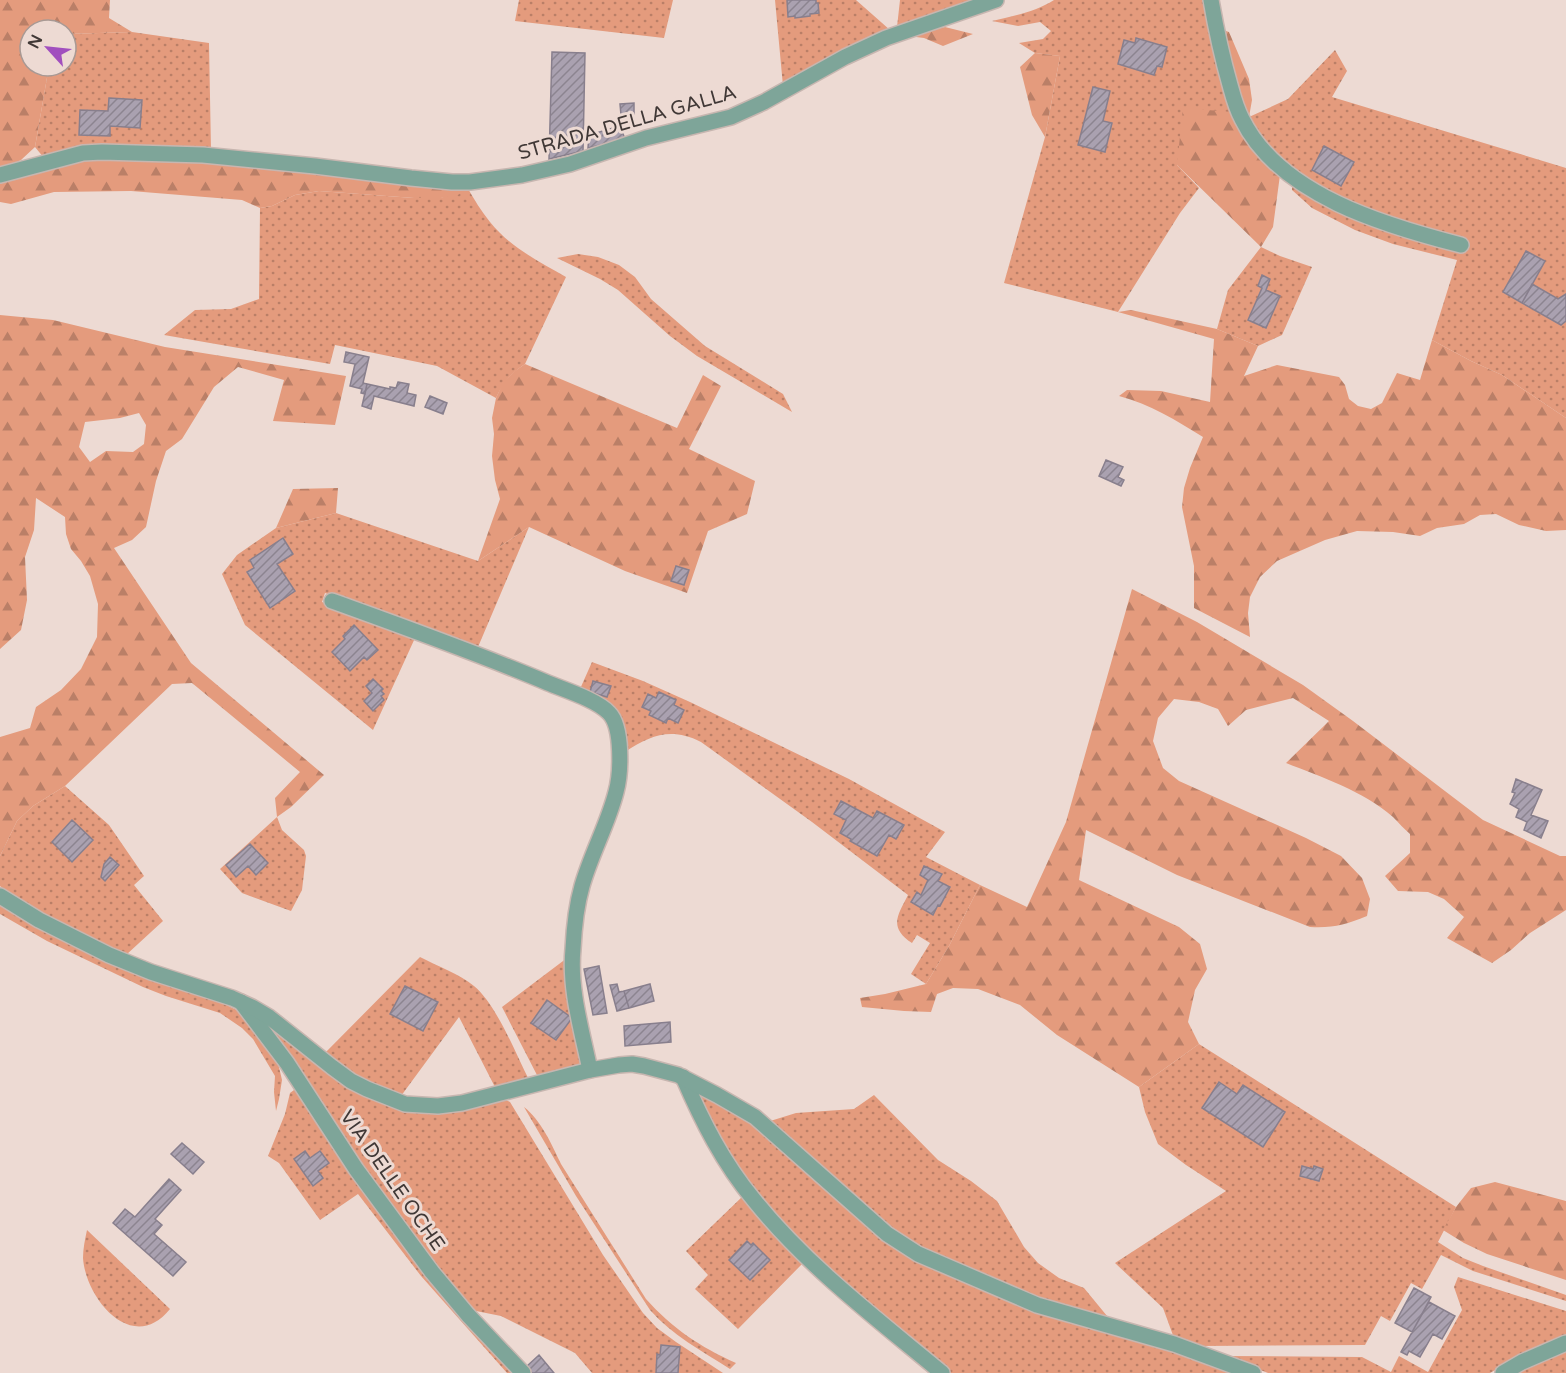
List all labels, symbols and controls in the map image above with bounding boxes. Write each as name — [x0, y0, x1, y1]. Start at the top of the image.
north arrow — [18, 18, 78, 78]
text: N — [24, 31, 47, 52]
street label: STRADA DELLA GALLA — [515, 80, 739, 166]
street label: VIA DELLE OCHE — [335, 1106, 450, 1256]

